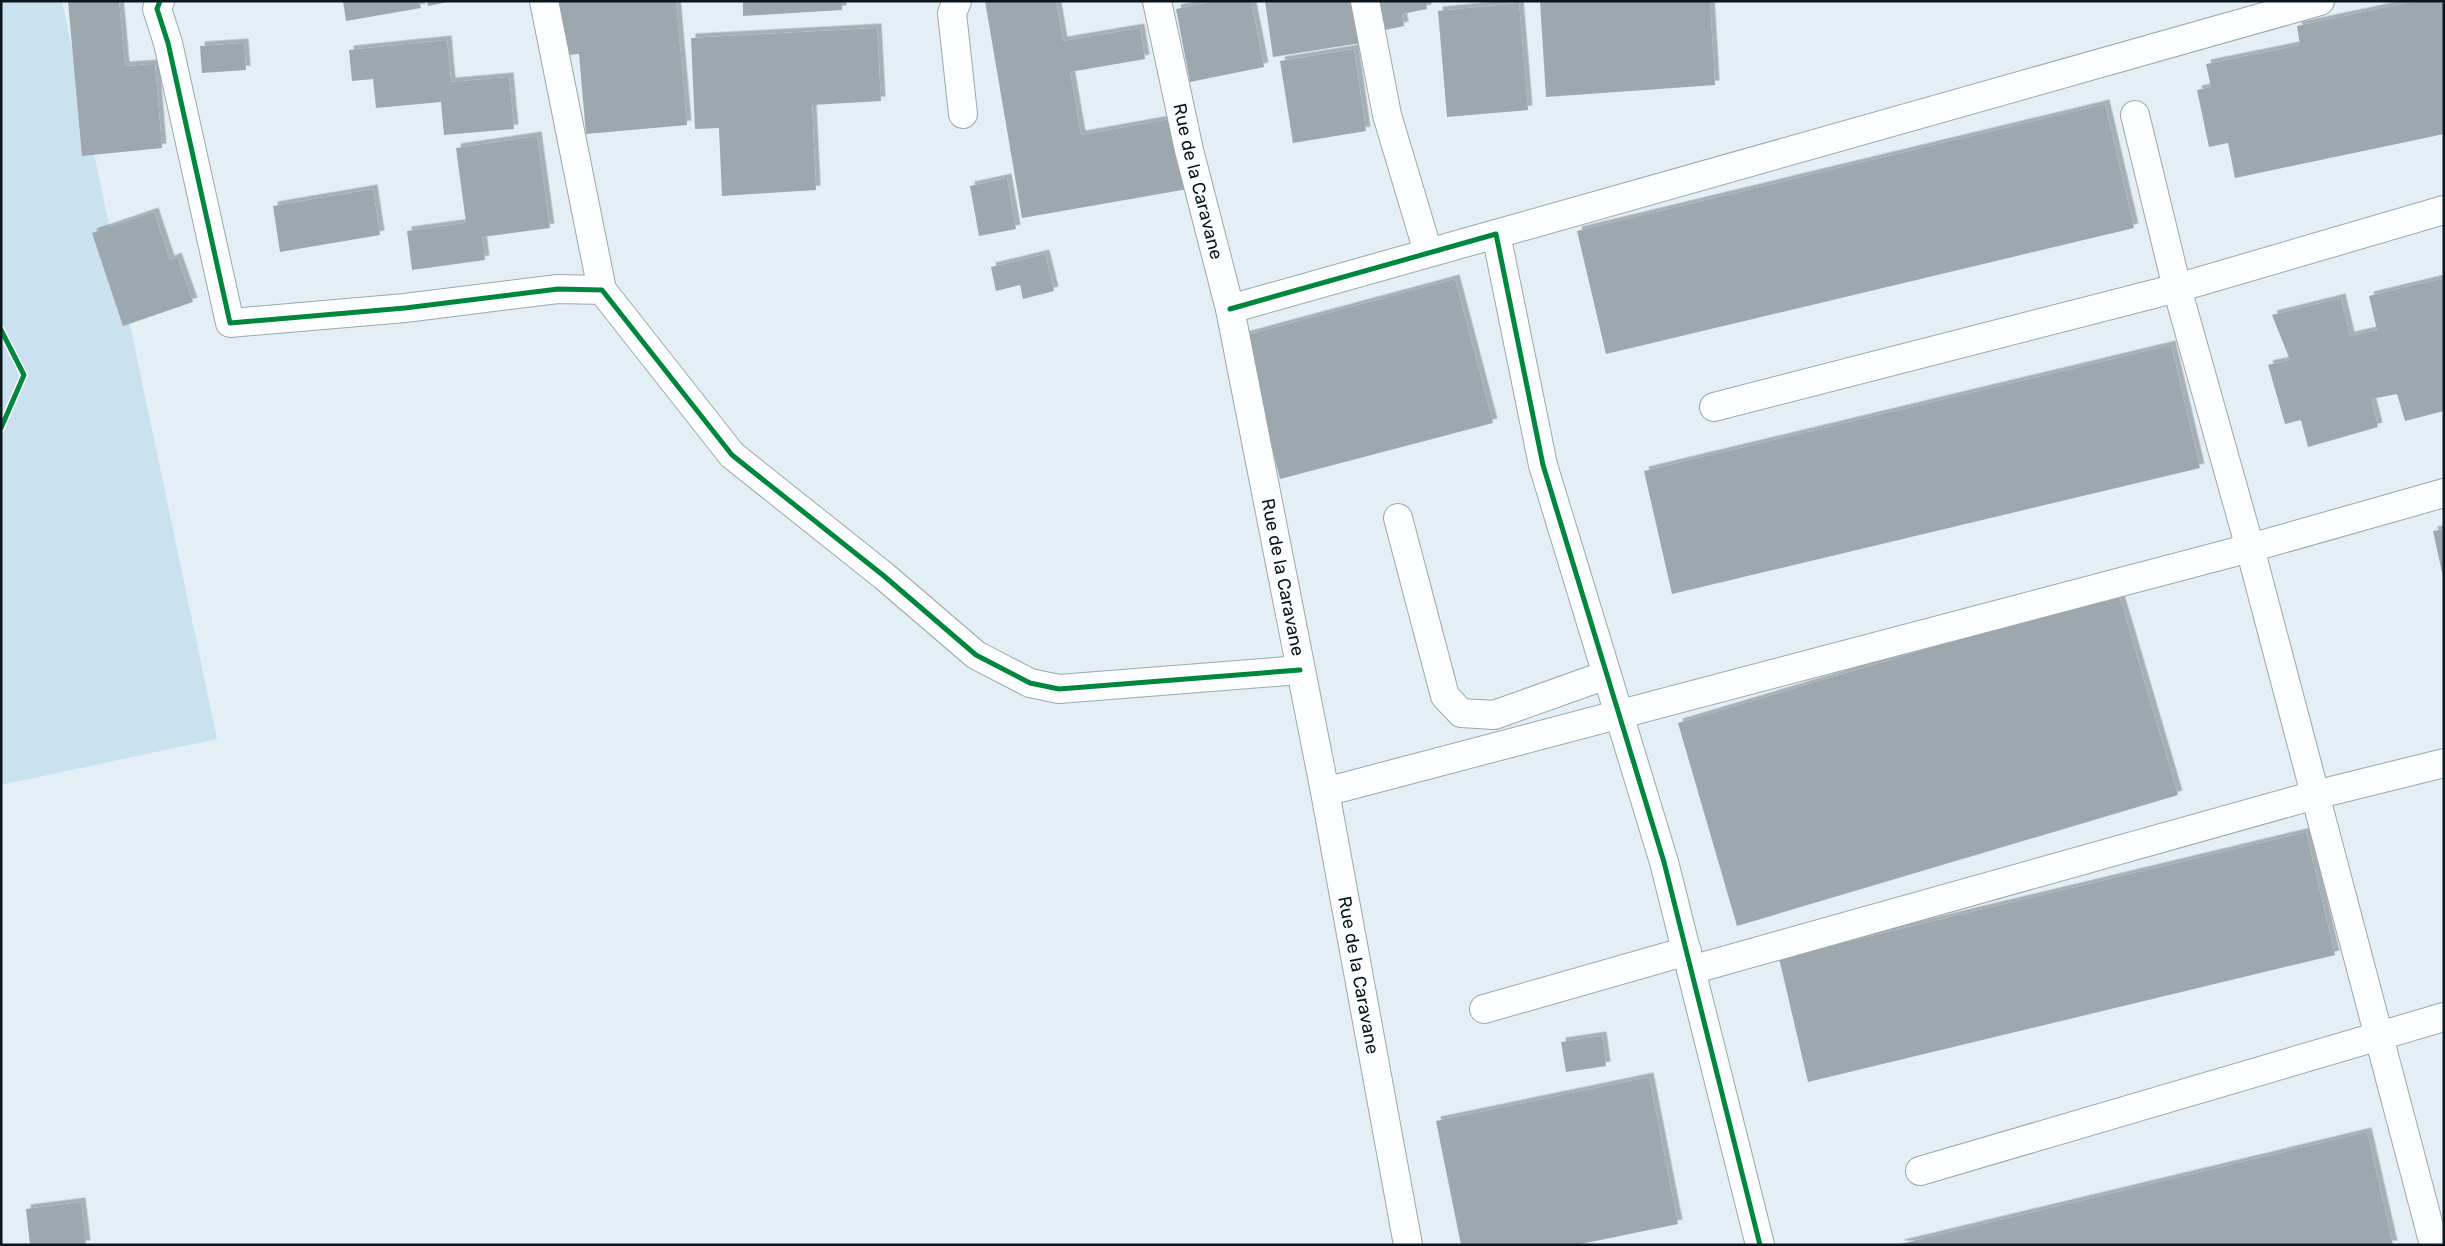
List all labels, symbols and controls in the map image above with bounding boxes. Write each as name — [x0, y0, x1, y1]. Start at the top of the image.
street label: Rue de la Caravane — [1168, 101, 1228, 262]
street label: Rue de la Caravane — [1257, 497, 1309, 658]
street label: Rue de la Caravane — [1333, 894, 1384, 1056]

